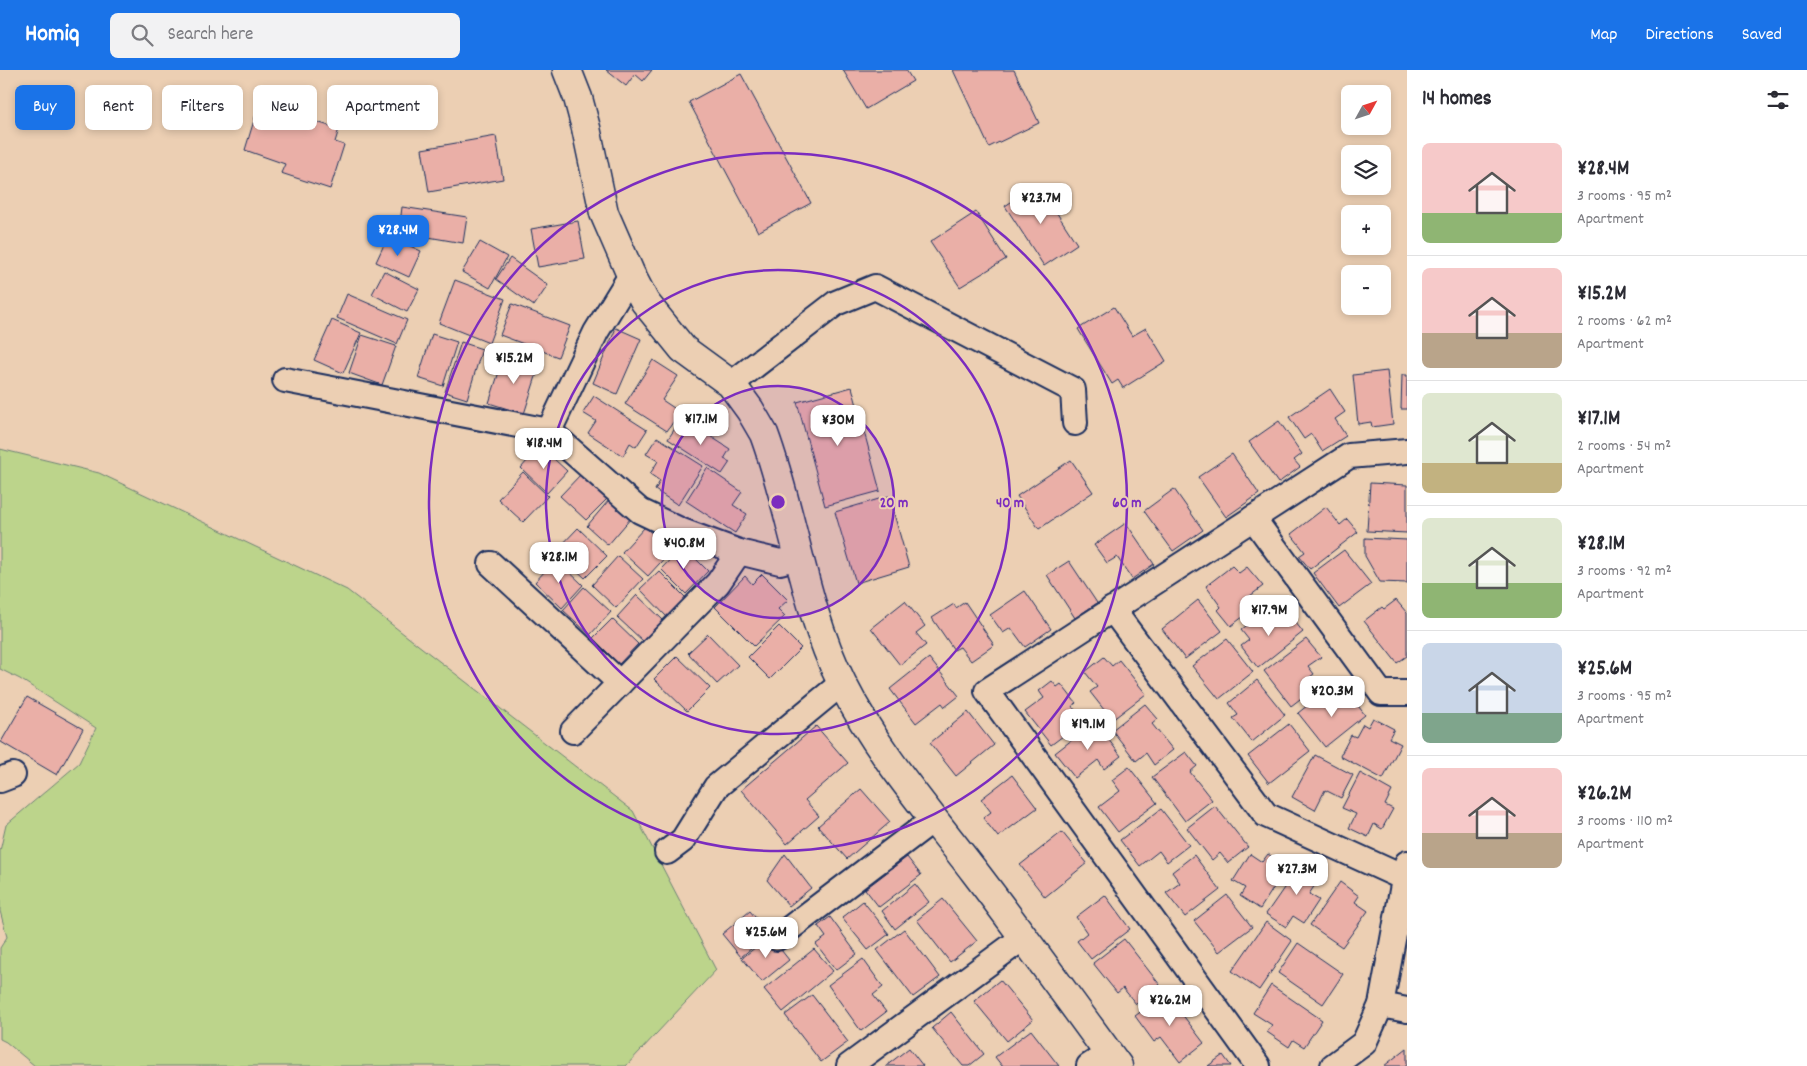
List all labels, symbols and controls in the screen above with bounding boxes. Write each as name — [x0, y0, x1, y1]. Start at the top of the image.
search box — [110, 13, 460, 58]
text: Homiq — [25, 18, 80, 52]
icon: search — [128, 21, 156, 49]
text: Search here — [168, 22, 253, 49]
text: Map — [1590, 23, 1617, 48]
text: Directions — [1645, 23, 1714, 48]
text: Saved — [1742, 23, 1782, 48]
chip: Buy — [15, 85, 75, 130]
chip: Rent — [85, 85, 152, 130]
chip: Filters — [162, 85, 243, 130]
chip: New — [253, 85, 317, 130]
chip: Apartment — [327, 85, 438, 130]
north arrow — [1341, 85, 1391, 135]
map controls — [1341, 85, 1391, 315]
text: 14 homes — [1422, 85, 1492, 115]
icon: filters — [1764, 86, 1792, 114]
button: layers — [1341, 145, 1391, 195]
text: ¥28.4M — [1577, 155, 1629, 185]
icon: home — [1462, 163, 1522, 223]
pin: ¥23.7M — [1000, 182, 1082, 225]
text: 3 rooms · 95 m² — [1577, 185, 1672, 208]
text: ¥23.7M — [1021, 187, 1061, 210]
button: + — [1341, 205, 1391, 255]
text: Apartment — [1577, 208, 1644, 231]
pin: ¥28.4M — [357, 214, 439, 257]
text: ¥28.4M — [378, 219, 418, 242]
button: − — [1341, 265, 1391, 315]
text: ¥15.2M — [1577, 280, 1626, 310]
icon: home — [1462, 288, 1522, 348]
text: 2 rooms · 62 m² — [1577, 310, 1672, 333]
text: Apartment — [1577, 333, 1644, 356]
pin: ¥15.2M — [473, 342, 555, 385]
text: ¥15.2M — [495, 347, 533, 370]
pin: ¥17.1M — [660, 404, 742, 446]
pin: ¥30M — [808, 404, 868, 447]
text: ¥17.1M — [1577, 405, 1620, 435]
text: ¥17.1M — [685, 408, 717, 431]
text: ¥30M — [822, 409, 854, 432]
icon: home — [1462, 413, 1522, 473]
pin: ¥18.4M — [503, 428, 585, 470]
text: ¥18.4M — [526, 432, 562, 455]
text: 2 rooms · 54 m² — [1577, 435, 1671, 458]
text: Apartment — [1577, 458, 1644, 481]
centre of rings — [769, 493, 787, 511]
text: 20 m — [880, 493, 908, 515]
text: 40 m — [996, 493, 1024, 515]
text: 60 m — [1112, 493, 1142, 515]
pin: ¥40.8M — [643, 528, 725, 570]
text: ¥28.1M — [1577, 530, 1625, 560]
text: ¥40.8M — [663, 532, 705, 555]
icon: home — [1462, 538, 1522, 598]
pin: ¥28.1M — [518, 542, 600, 584]
text: ¥28.1M — [541, 546, 577, 569]
text: 3 rooms · 92 m² — [1577, 560, 1671, 583]
text: Apartment — [1577, 583, 1644, 606]
pin: ¥17.9M — [1228, 594, 1310, 637]
text: ¥17.9M — [1251, 599, 1287, 622]
text: ¥25.6M — [1577, 655, 1632, 685]
icon: home — [1462, 663, 1522, 723]
pin: ¥20.3M — [1291, 676, 1373, 718]
text: ¥20.3M — [1311, 680, 1353, 703]
text: 3 rooms · 95 m² — [1577, 685, 1672, 708]
pin: ¥19.1M — [1047, 708, 1129, 751]
text: Apartment — [1577, 708, 1644, 731]
text: ¥19.1M — [1071, 713, 1105, 736]
text: ¥26.2M — [1577, 780, 1632, 810]
icon: home — [1462, 788, 1522, 848]
text: 3 rooms · 110 m² — [1577, 810, 1673, 833]
text: Apartment — [1577, 833, 1644, 856]
pin: ¥27.3M — [1256, 854, 1338, 896]
text: ¥27.3M — [1277, 858, 1317, 881]
pin: ¥25.6M — [725, 916, 807, 959]
text: ¥25.6M — [745, 921, 787, 944]
pin: ¥26.2M — [1129, 984, 1211, 1027]
text: ¥26.2M — [1149, 989, 1191, 1012]

